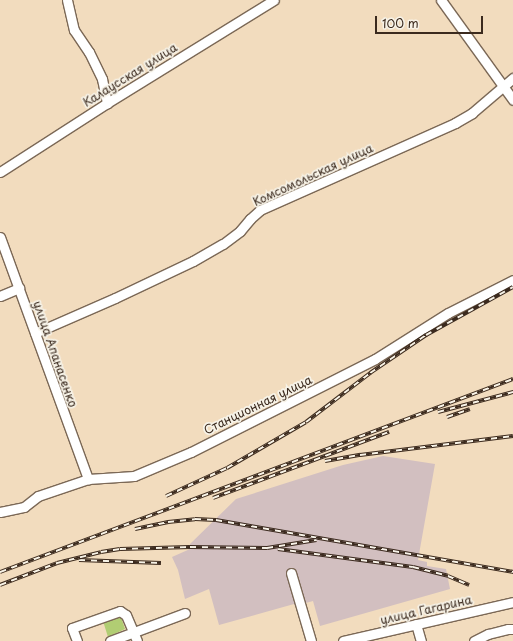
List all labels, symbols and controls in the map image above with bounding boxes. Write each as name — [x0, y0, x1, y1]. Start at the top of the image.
scale bar — [377, 8, 485, 34]
text: 100 m — [382, 14, 419, 32]
street label: Калаусская улица — [80, 40, 180, 110]
street label: Комсомольская улица — [250, 141, 376, 209]
street label: улица Апанасенко — [30, 299, 80, 409]
street label: Станционная улица — [201, 372, 315, 438]
street label: улица Гагарина — [379, 592, 473, 628]

